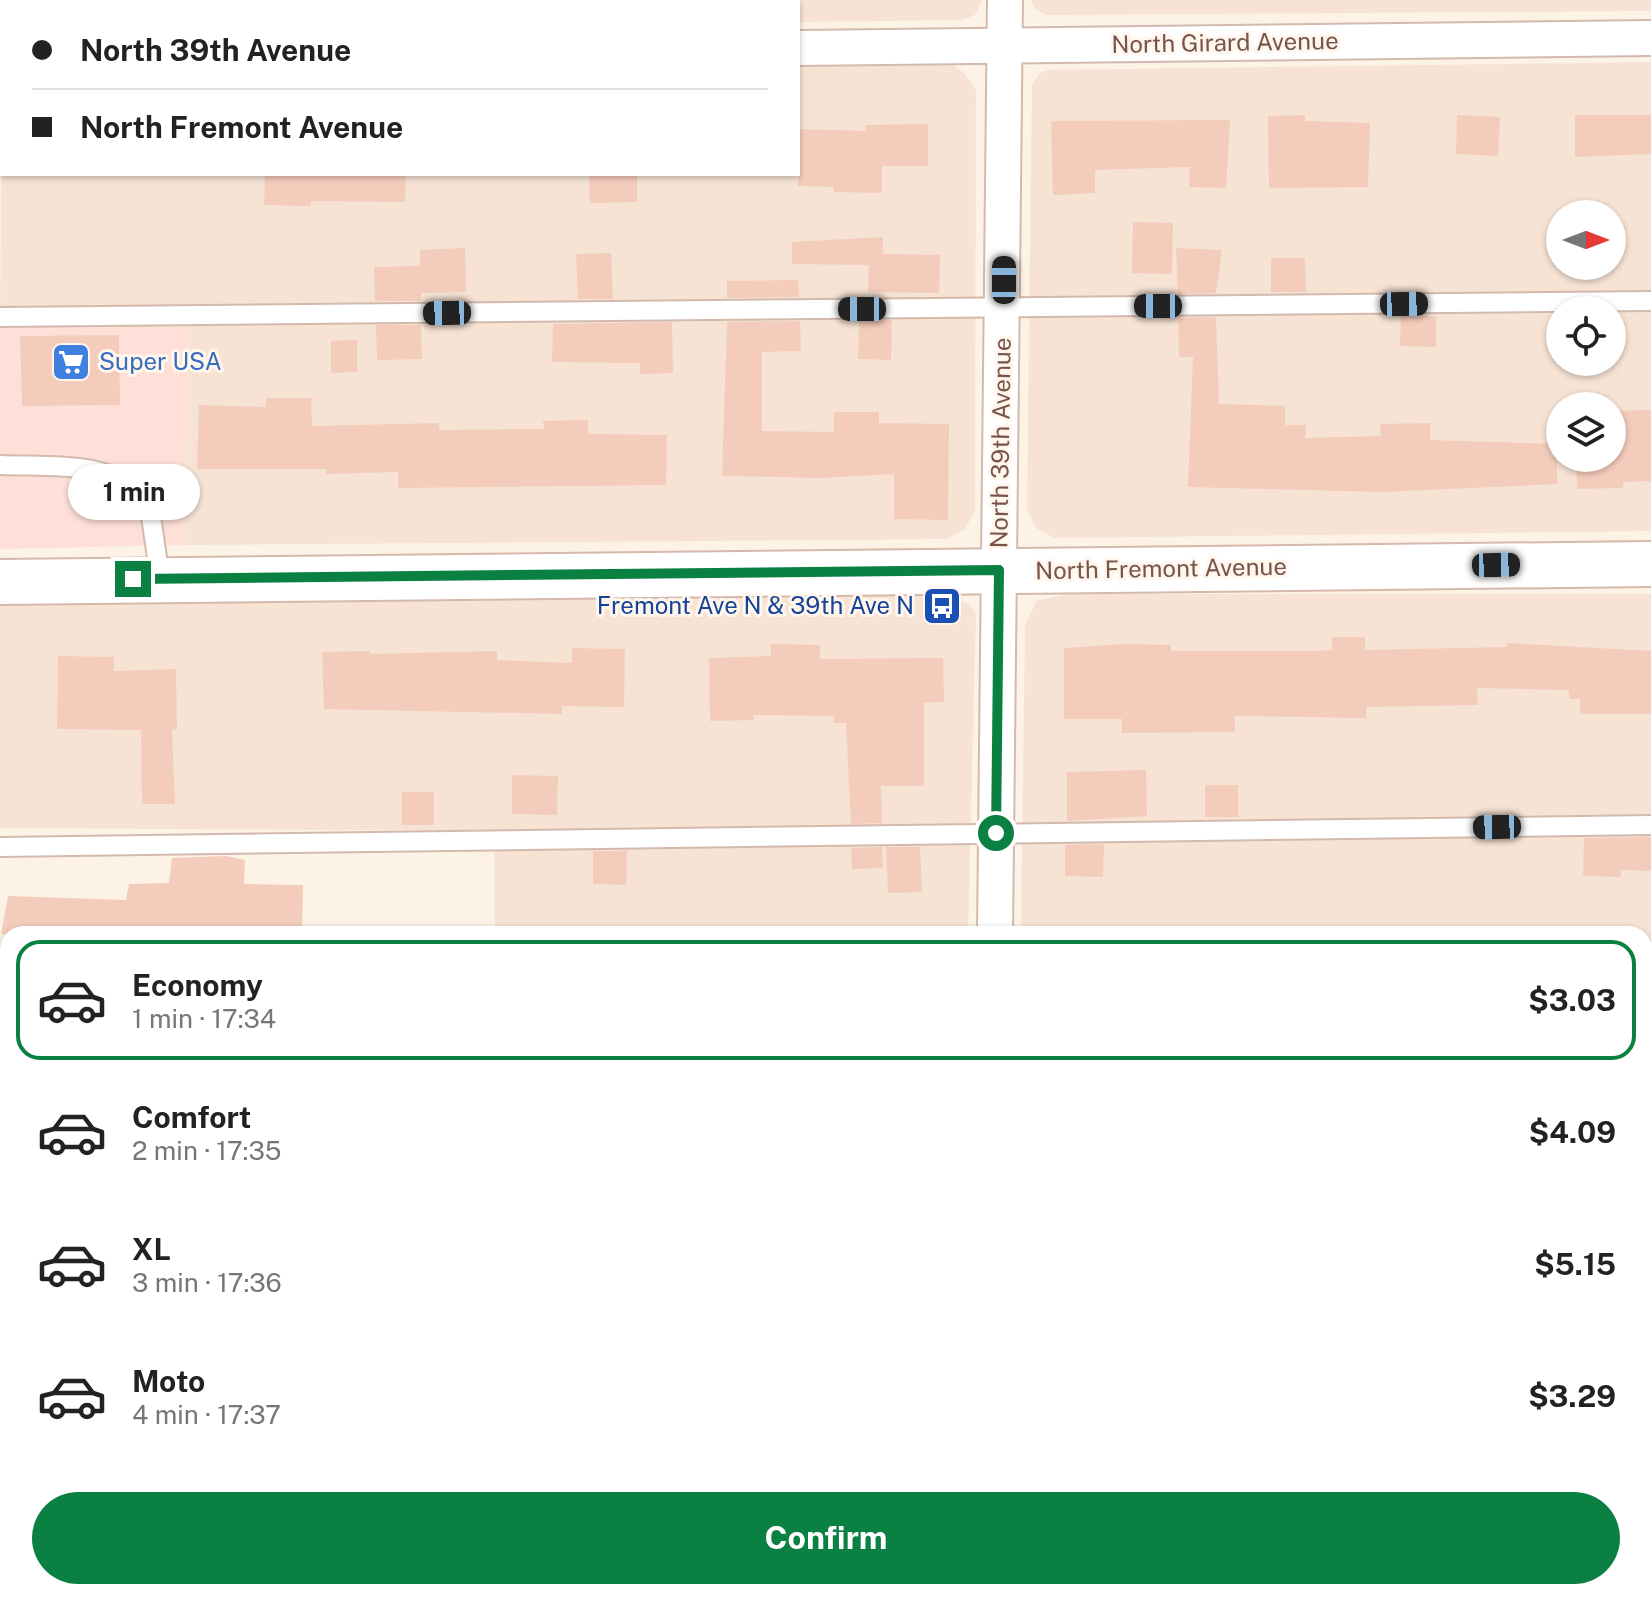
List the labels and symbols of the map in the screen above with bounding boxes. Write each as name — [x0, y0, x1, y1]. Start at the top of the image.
street label: North Girard Avenue — [1111, 26, 1339, 58]
north arrow — [1546, 200, 1626, 280]
car — [992, 256, 1016, 304]
car — [1380, 292, 1428, 316]
car — [1134, 294, 1182, 318]
car — [838, 297, 886, 321]
car — [423, 301, 471, 325]
street label: North 39th Avenue — [984, 337, 1016, 549]
supermarket icon: Super USA — [50, 341, 92, 383]
place label: Super USA — [99, 347, 222, 375]
callout: 1 min — [67, 463, 199, 519]
street label: North Fremont Avenue — [1035, 552, 1287, 584]
car — [1472, 553, 1520, 577]
route end — [115, 561, 151, 597]
bus stop icon: Fremont Ave N & 39th Ave N — [921, 585, 963, 627]
place label: Fremont Ave N & 39th Ave N — [597, 591, 914, 619]
route start — [978, 815, 1014, 851]
car — [1473, 815, 1521, 839]

